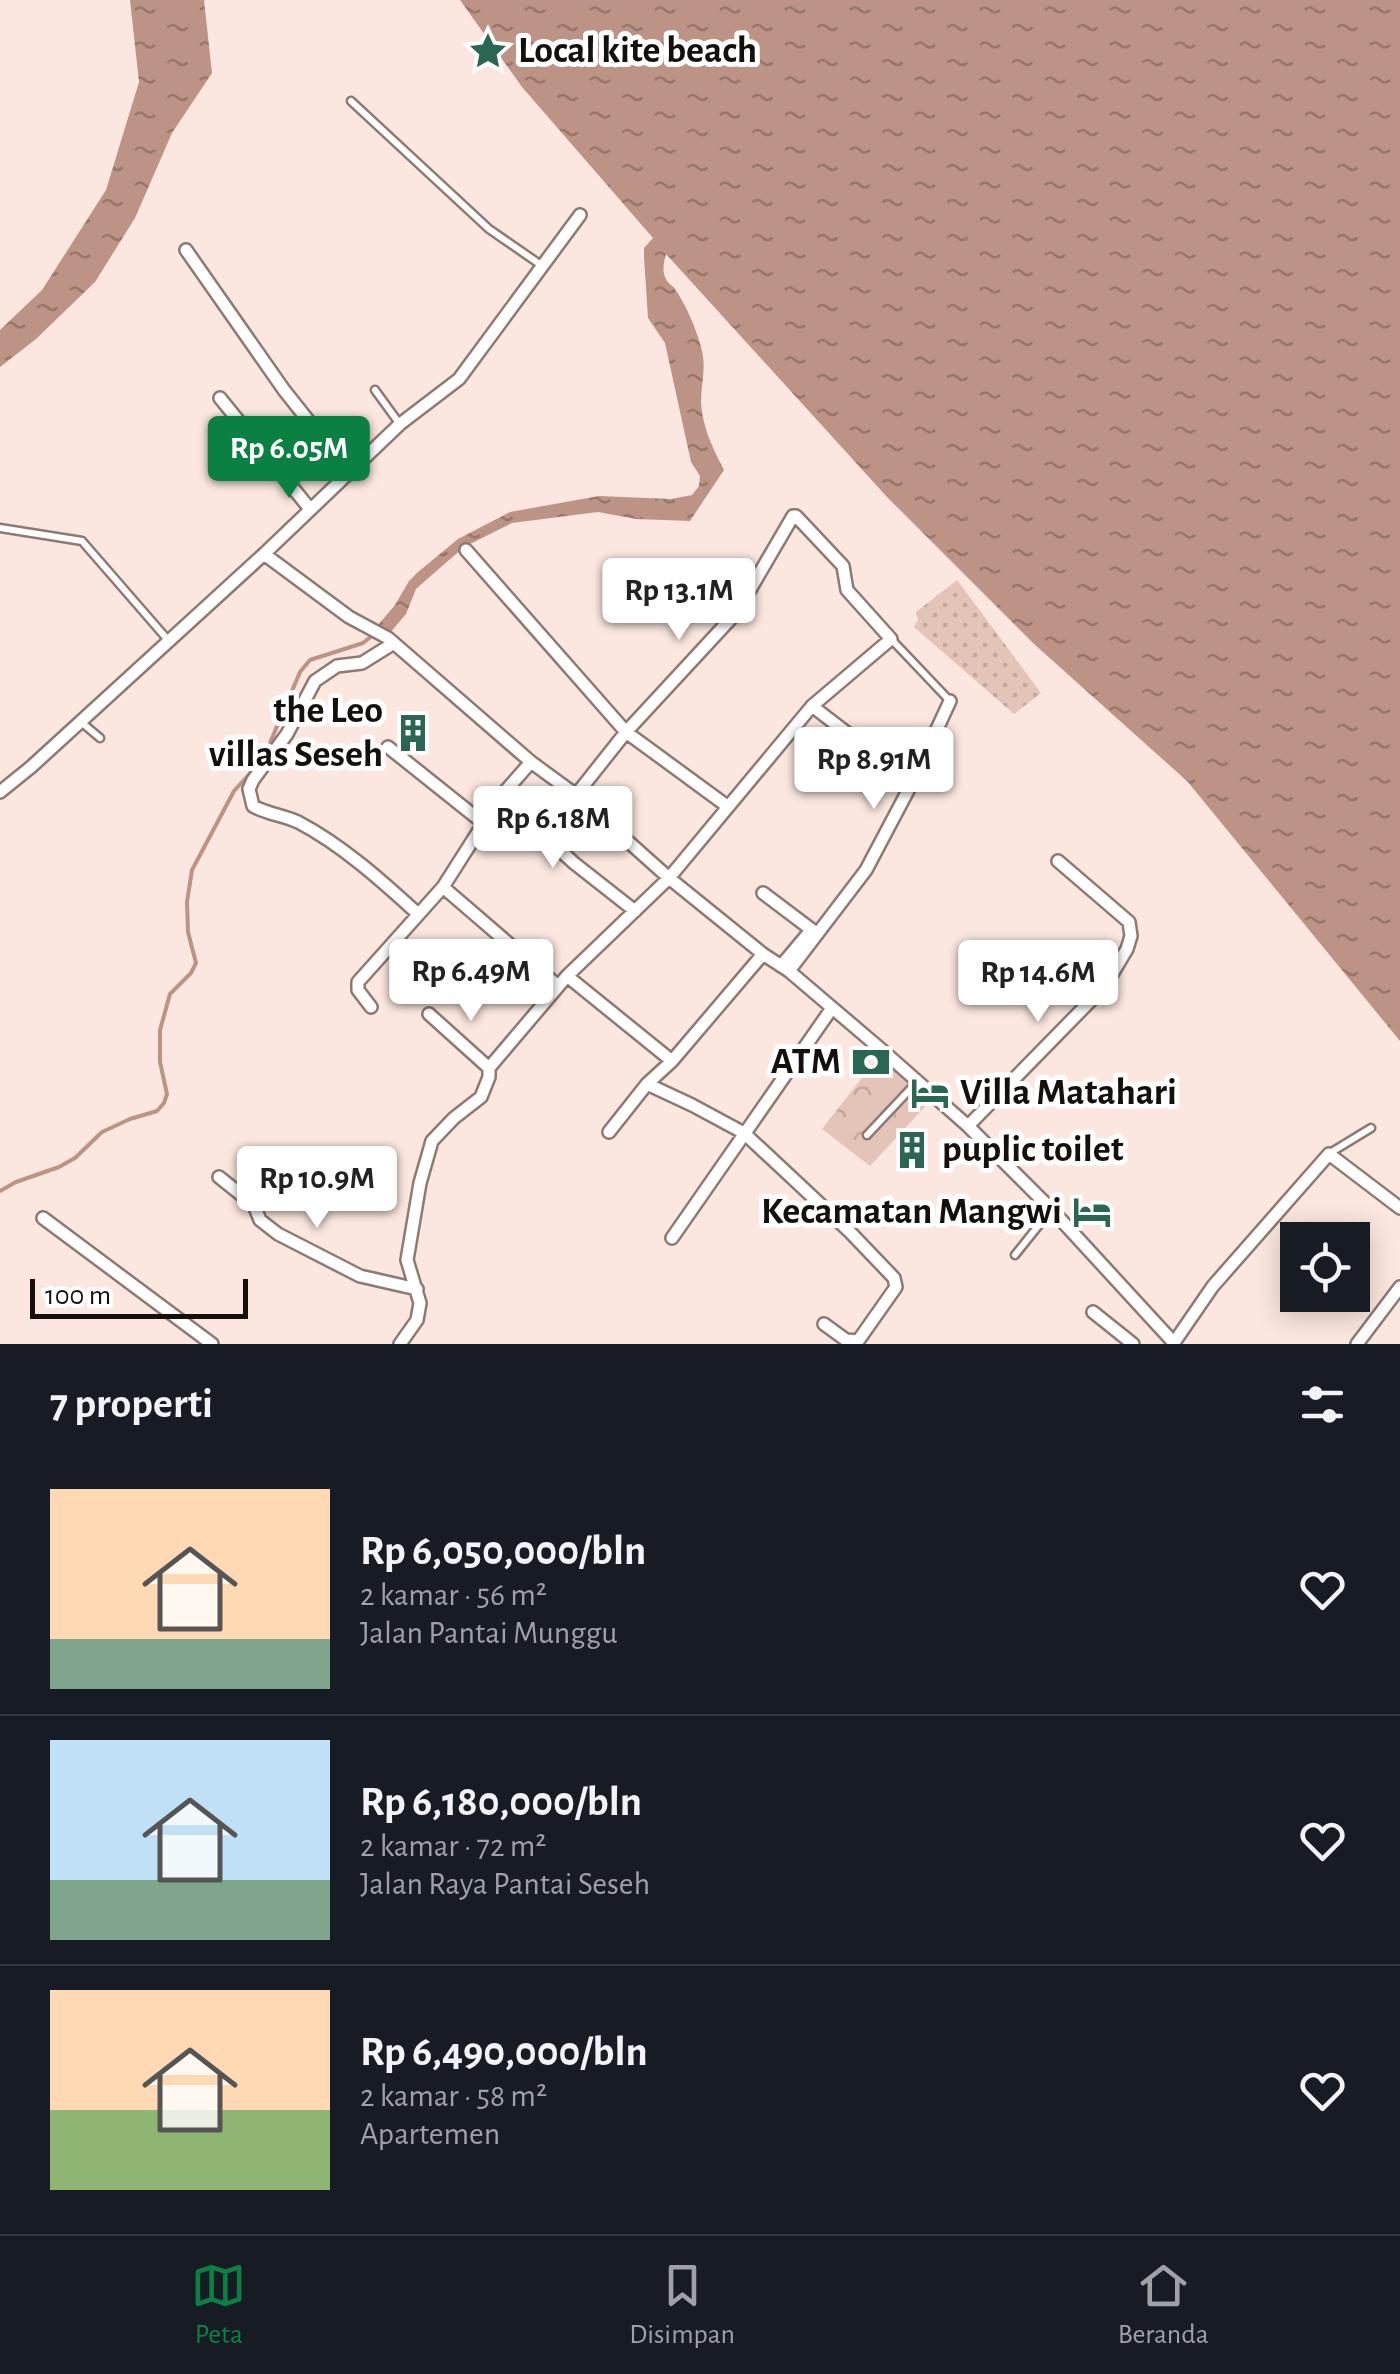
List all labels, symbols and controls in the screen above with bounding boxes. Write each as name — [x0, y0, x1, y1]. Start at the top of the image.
place icon: Local kite beach — [467, 30, 509, 72]
place label: Local kite beach — [518, 32, 757, 70]
pin: Rp 6.05M — [186, 416, 392, 501]
text: Rp 6.05M — [230, 432, 348, 464]
pin: Rp 13.1M — [576, 558, 782, 643]
text: Rp 13.1M — [624, 574, 734, 606]
place label: the Leo villas Seseh — [209, 692, 383, 774]
building icon: the Leo villas Seseh — [392, 712, 434, 754]
pin: Rp 8.91M — [771, 727, 977, 812]
text: Rp 8.91M — [816, 743, 932, 775]
pin: Rp 6.18M — [450, 786, 656, 871]
text: Rp 6.18M — [495, 802, 611, 834]
pin: Rp 6.49M — [368, 939, 574, 1024]
pin: Rp 14.6M — [935, 940, 1141, 1025]
text: Rp 6.49M — [411, 955, 531, 987]
text: Rp 14.6M — [980, 956, 1096, 988]
bank icon: ATM — [850, 1041, 892, 1083]
place label: ATM — [771, 1043, 841, 1081]
hotel icon: Villa Matahari — [909, 1072, 951, 1114]
place label: Villa Matahari — [960, 1074, 1177, 1112]
building icon: puplic toilet — [891, 1129, 933, 1171]
place label: puplic toilet — [942, 1131, 1124, 1169]
pin: Rp 10.9M — [214, 1146, 420, 1231]
text: Rp 10.9M — [259, 1162, 375, 1194]
hotel icon: Kecamatan Mangwi — [1071, 1191, 1113, 1233]
place label: Kecamatan Mangwi — [761, 1193, 1062, 1231]
map controls — [1280, 1222, 1370, 1312]
button: locate — [1280, 1222, 1370, 1312]
scale bar — [30, 1274, 248, 1318]
text: 100 m — [45, 1282, 111, 1310]
icon: filters — [1295, 1377, 1350, 1432]
text: 7 properti — [50, 1383, 213, 1425]
icon: home — [130, 1529, 250, 1649]
text: Rp 6,050,000/bln — [360, 1530, 646, 1572]
icon: heart — [1295, 1562, 1350, 1617]
text: 2 kamar · 56 m² — [360, 1579, 547, 1611]
text: Jalan Pantai Munggu — [360, 1617, 618, 1649]
icon: home — [130, 1780, 250, 1900]
text: Rp 6,180,000/bln — [360, 1781, 642, 1823]
icon: heart — [1295, 1813, 1350, 1868]
text: 2 kamar · 72 m² — [360, 1830, 547, 1862]
text: Jalan Raya Pantai Seseh — [360, 1868, 650, 1900]
icon: home — [130, 2030, 250, 2150]
text: Rp 6,490,000/bln — [360, 2031, 648, 2073]
icon: heart — [1295, 2063, 1350, 2118]
text: 2 kamar · 58 m² — [360, 2080, 547, 2112]
text: Apartemen — [360, 2118, 500, 2150]
tab: Peta — [191, 2258, 246, 2352]
tab: Disimpan — [629, 2258, 735, 2352]
tab: Beranda — [1118, 2258, 1209, 2352]

